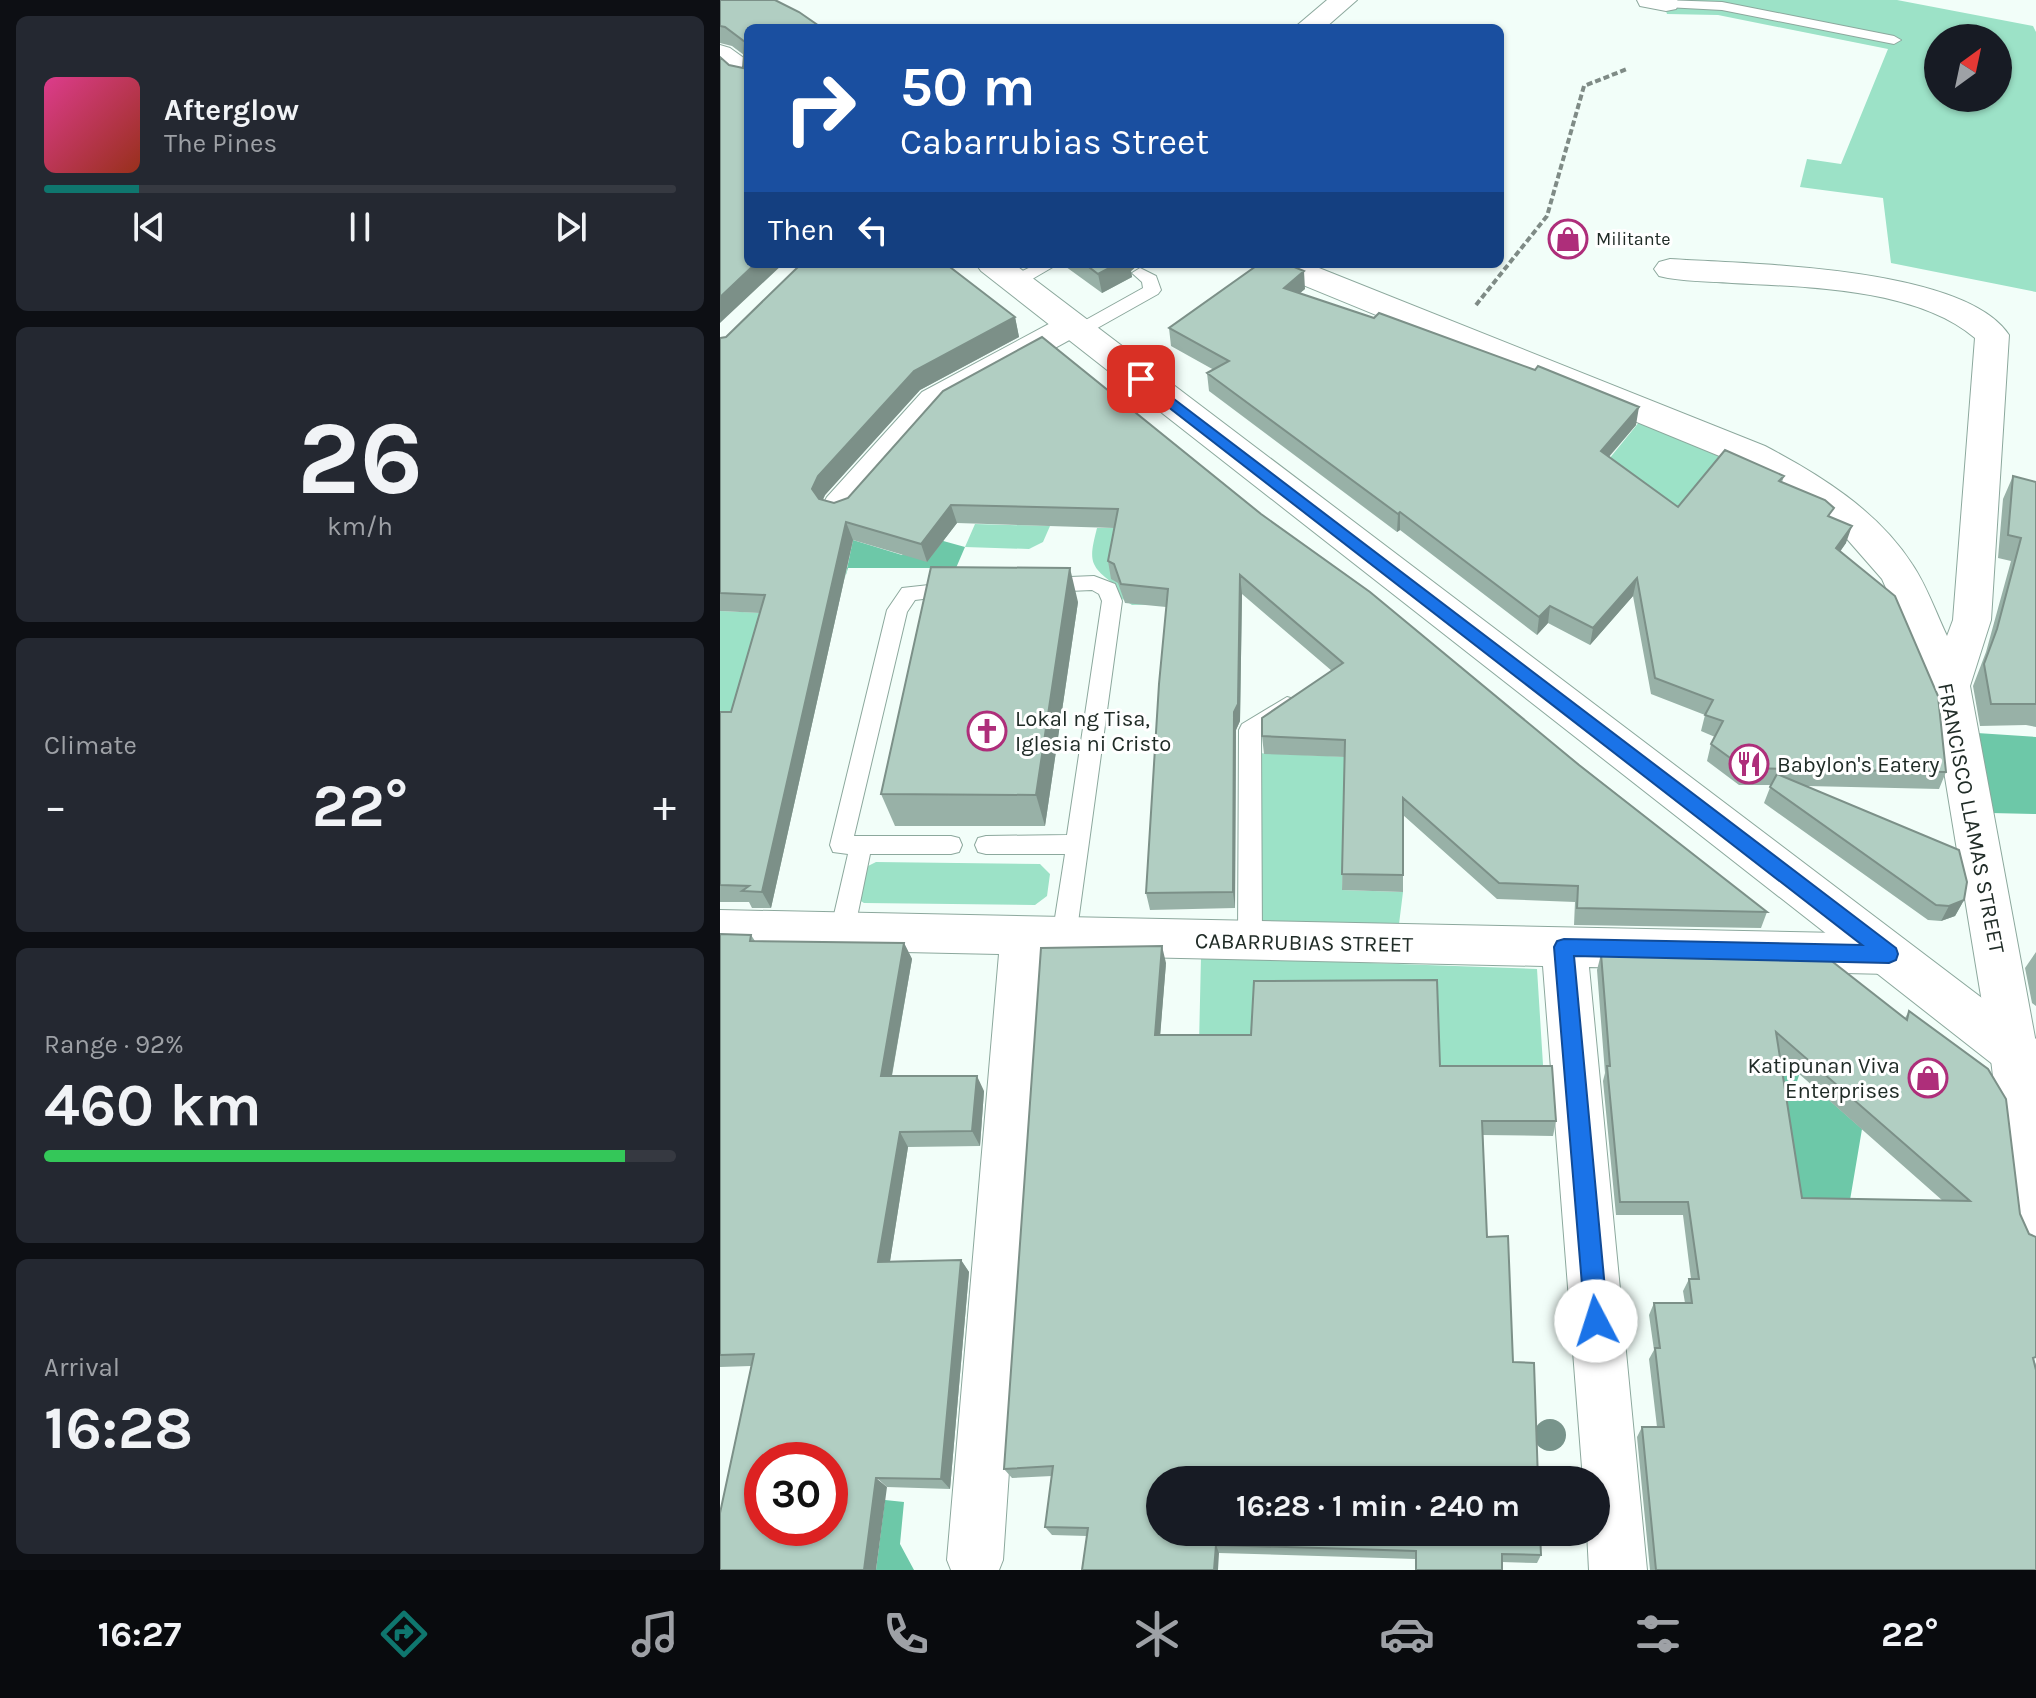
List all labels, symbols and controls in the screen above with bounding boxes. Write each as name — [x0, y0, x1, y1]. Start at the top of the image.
north arrow — [1924, 24, 2012, 112]
map controls — [1924, 24, 2012, 112]
text: 50 m — [900, 54, 1035, 119]
icon: right — [768, 56, 872, 160]
text: Afterglow — [164, 92, 299, 128]
text: Cabarrubias Street — [900, 121, 1209, 163]
text: The Pines — [164, 128, 277, 159]
icon: previous — [127, 205, 171, 249]
icon: pause — [338, 205, 382, 249]
icon: next — [549, 205, 593, 249]
icon: left — [851, 208, 895, 252]
text: Then — [768, 212, 835, 248]
shop icon: Militante — [1547, 218, 1589, 260]
place label: Militante — [1596, 228, 1671, 250]
pin — [1107, 345, 1175, 413]
icon: arrive — [1119, 357, 1163, 401]
text: 26 — [297, 398, 423, 519]
text: km/h — [327, 511, 393, 542]
street label: FRANCISCO LLAMAS STREET — [1932, 681, 2010, 956]
place label: Lokal ng Tisa, Iglesia ni Cristo — [1015, 706, 1171, 757]
church icon: Lokal ng Tisa, Iglesia ni Cristo — [966, 710, 1008, 752]
text: Climate — [44, 730, 137, 761]
restaurant icon: Babylon's Eatery — [1728, 743, 1770, 785]
place label: Babylon's Eatery — [1777, 752, 1940, 778]
text: 22° — [312, 771, 408, 841]
text: − — [44, 781, 67, 832]
text: + — [653, 781, 676, 832]
street label: CABARRUBIAS STREET — [1195, 928, 1413, 958]
text: Range · 92% — [44, 1029, 184, 1060]
place label: Katipunan Viva Enterprises — [1748, 1053, 1900, 1104]
shop icon: Katipunan Viva Enterprises — [1907, 1057, 1949, 1099]
text: 460 km — [44, 1070, 262, 1140]
position arrow — [1554, 1279, 1638, 1363]
text: Arrival — [44, 1352, 120, 1383]
text: 16:28 — [44, 1393, 193, 1463]
speed limit sign: 30 — [744, 1442, 848, 1546]
text: 16:28 · 1 min · 240 m — [1236, 1488, 1520, 1524]
icon: directions — [376, 1606, 432, 1662]
icon: music — [627, 1606, 683, 1662]
icon: phone — [878, 1606, 934, 1662]
icon: climate — [1129, 1606, 1185, 1662]
icon: car — [1379, 1606, 1435, 1662]
icon: filters — [1630, 1606, 1686, 1662]
text: 16:27 — [97, 1613, 181, 1655]
text: 22° — [1881, 1613, 1939, 1655]

